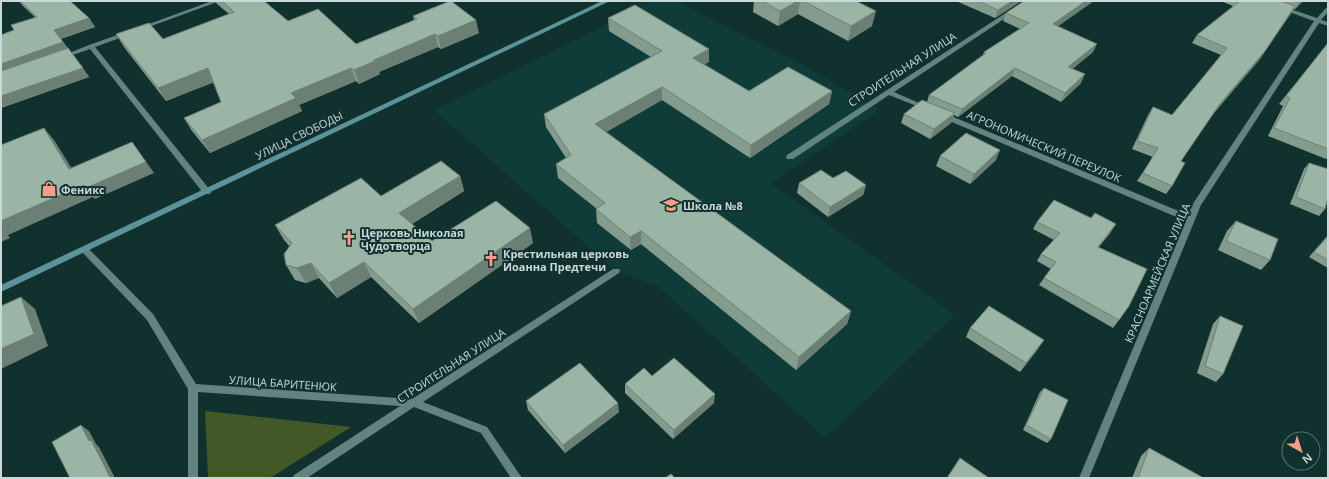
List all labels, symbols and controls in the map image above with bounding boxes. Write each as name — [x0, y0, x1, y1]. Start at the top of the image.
street label: СТРОИТЕЛЬНАЯ УЛИЦА — [845, 28, 959, 110]
street label: УЛИЦА СВОБОДЫ — [253, 107, 345, 163]
street label: АГРОНОМИЧЕСКИЙ ПЕРЕУЛОК — [965, 107, 1124, 186]
shop icon: Феникс — [40, 180, 58, 198]
place label: Феникс — [61, 182, 105, 197]
school or university icon: Школа №8 — [662, 196, 680, 214]
place label: Школа №8 — [683, 198, 743, 213]
street label: КРАСНОАРМЕЙСКАЯ УЛИЦА — [1121, 201, 1193, 345]
place label: Церковь Николая Чудотворца — [361, 225, 463, 253]
church icon: Церковь Николая Чудотворца — [340, 229, 358, 247]
place label: Крестильная церковь Иоанна Предтечи — [503, 246, 629, 274]
church icon: Крестильная церковь Иоанна Предтечи — [482, 250, 500, 268]
street label: СТРОИТЕЛЬНАЯ УЛИЦА — [394, 324, 508, 406]
street label: УЛИЦА БАРИТЕНЮК — [229, 372, 338, 394]
north arrow — [1281, 431, 1321, 471]
text: N — [1299, 451, 1316, 468]

